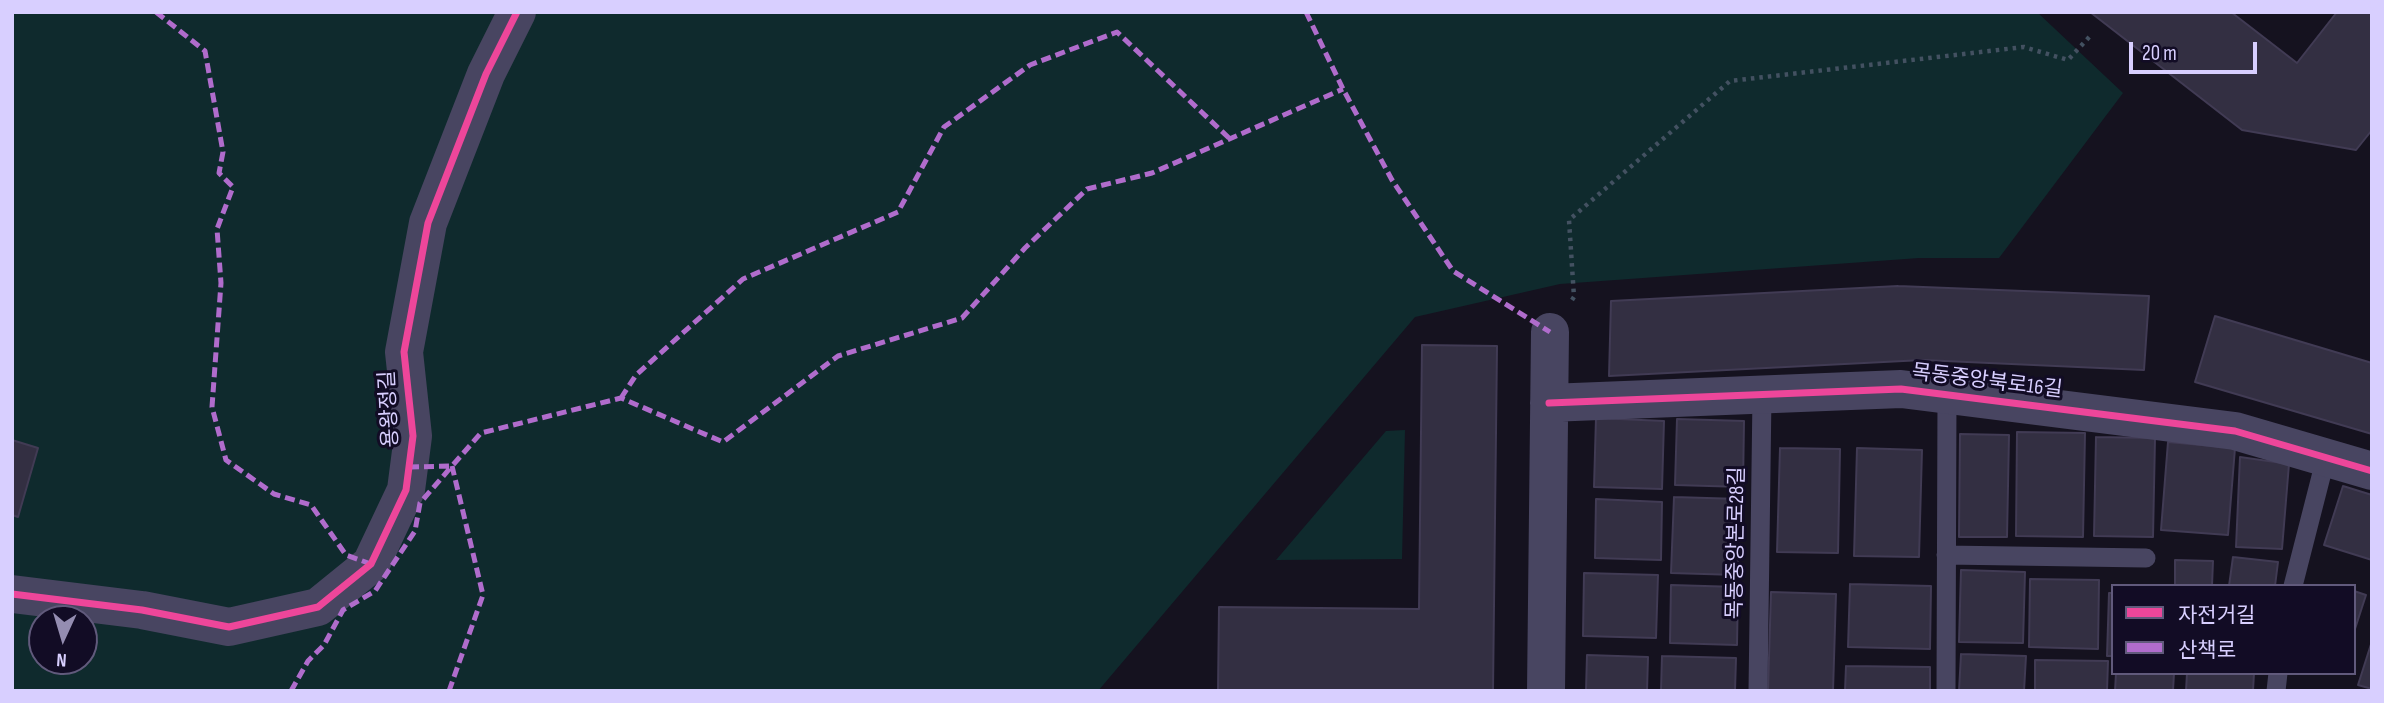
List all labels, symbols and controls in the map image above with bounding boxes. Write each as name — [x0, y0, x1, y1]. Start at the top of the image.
scale bar — [2132, 28, 2260, 72]
text: 20 m — [2142, 41, 2177, 66]
street label: 목동중앙북로16길 — [1910, 360, 2064, 404]
street label: 용왕정길 — [375, 370, 405, 448]
street label: 목동중앙본로28길 — [1723, 466, 1751, 620]
legend — [2111, 584, 2356, 675]
text: 자전거길 — [2178, 603, 2255, 628]
north arrow — [28, 605, 98, 675]
text: 산책로 — [2178, 638, 2236, 663]
text: N — [56, 648, 68, 671]

